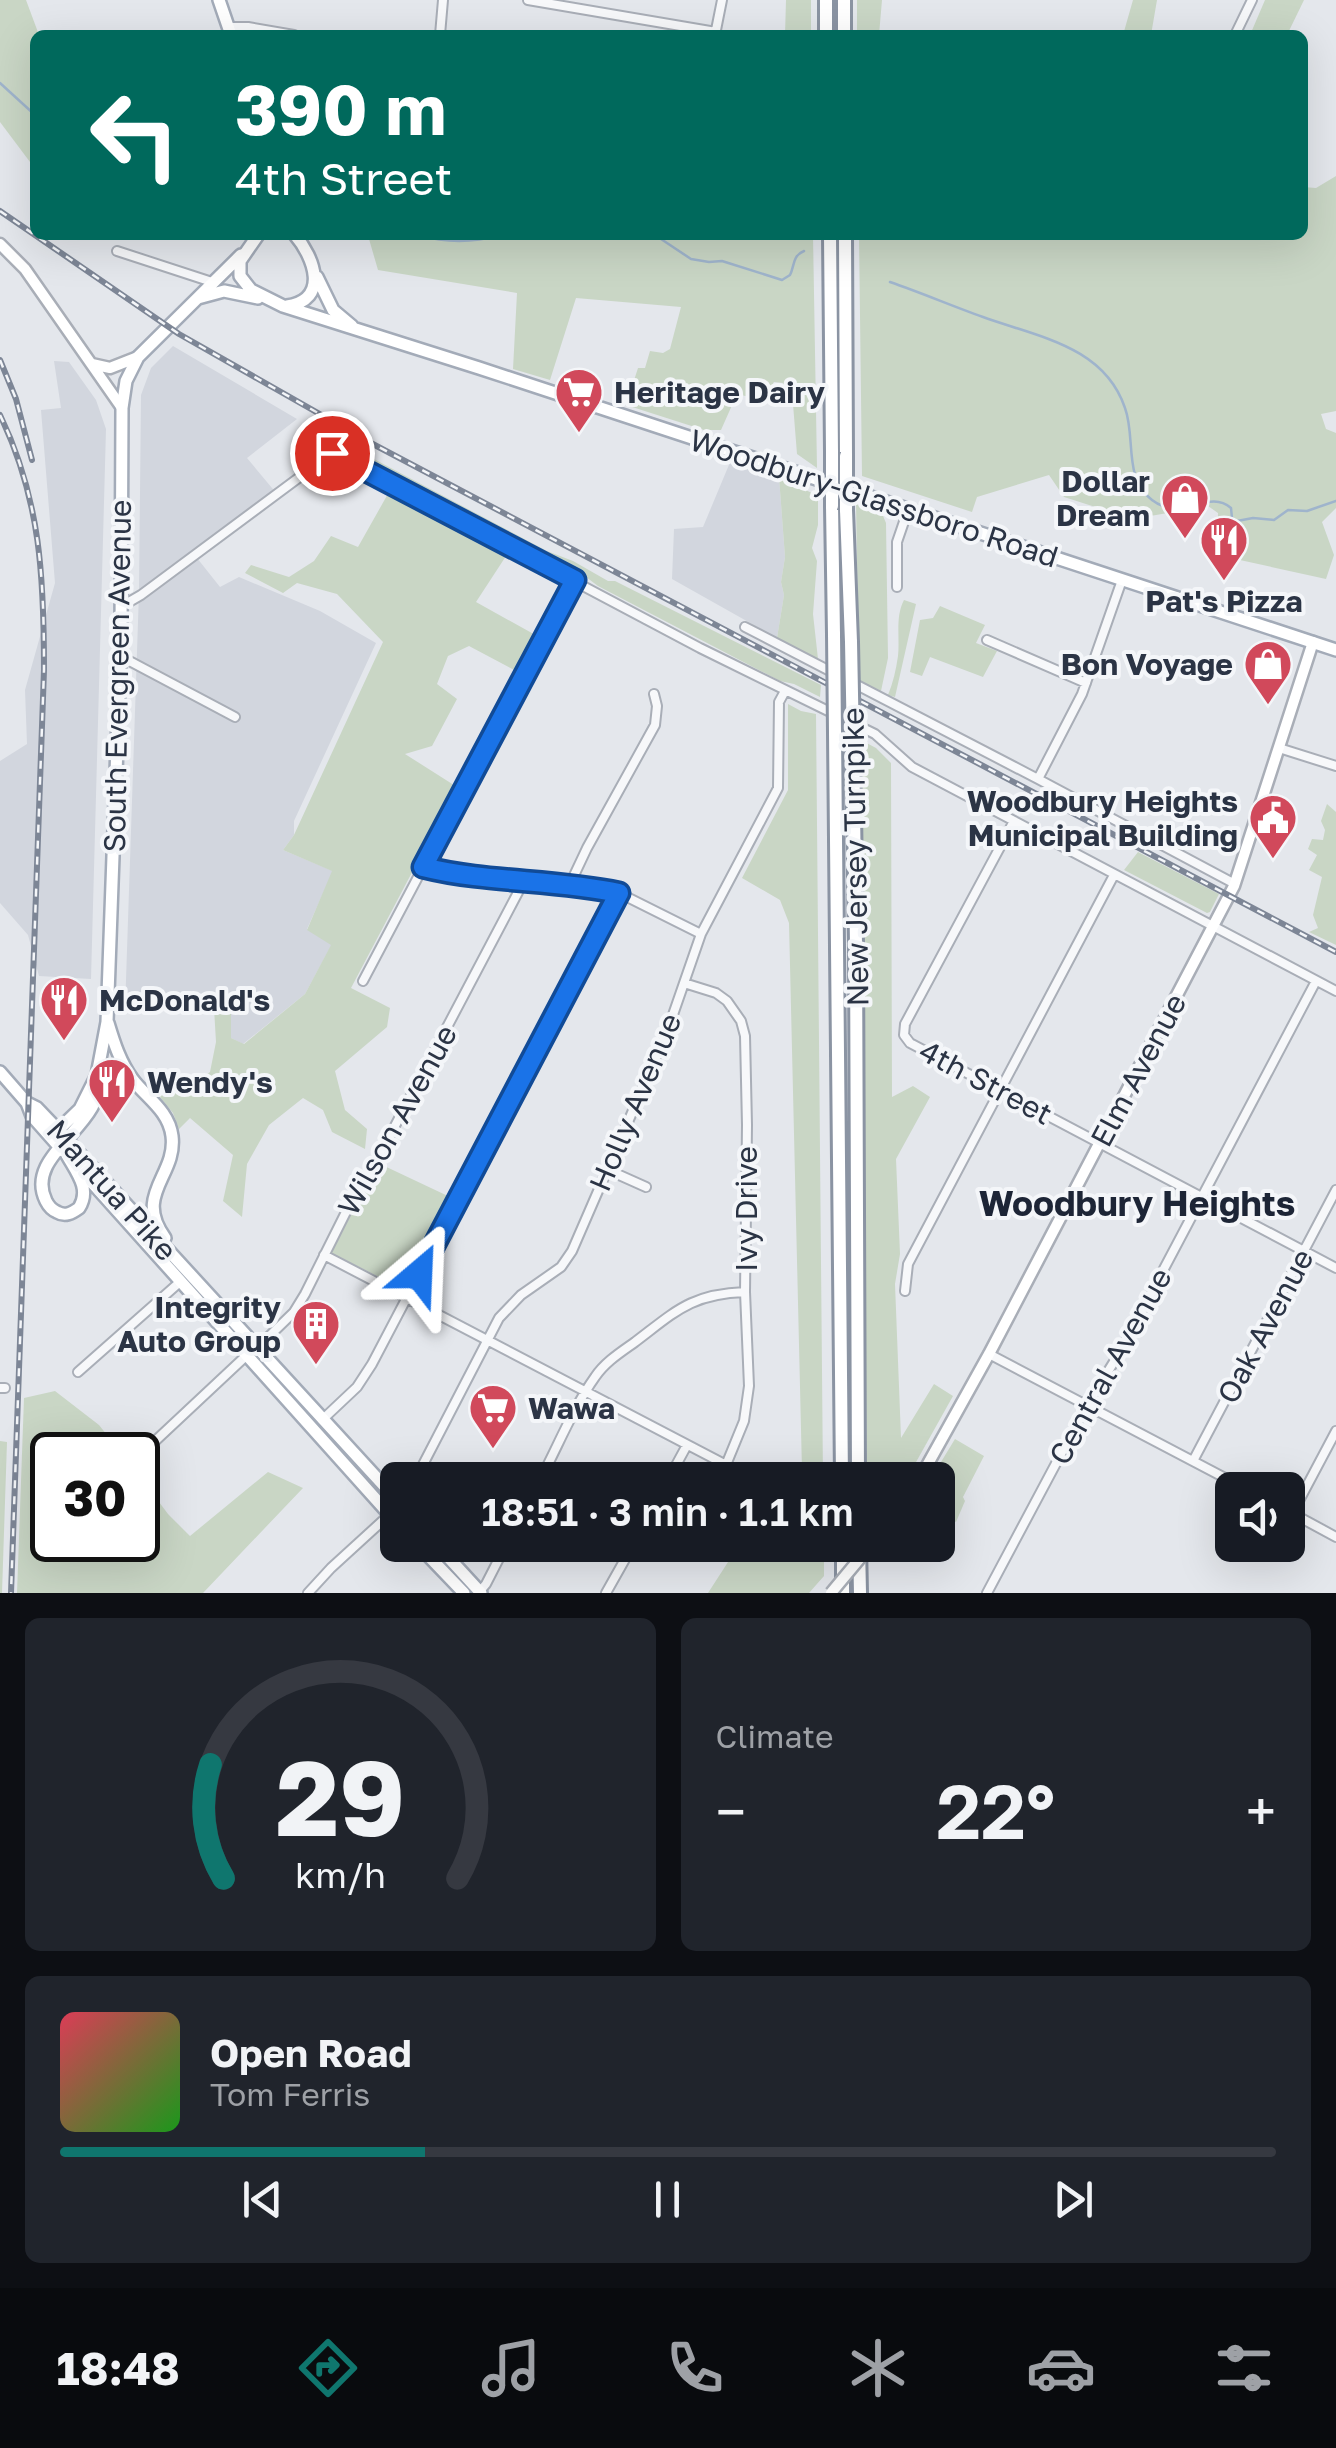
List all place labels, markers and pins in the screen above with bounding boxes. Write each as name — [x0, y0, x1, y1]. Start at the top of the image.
supermarket icon: Heritage Dairy — [553, 366, 605, 434]
place label: Heritage Dairy — [614, 374, 825, 410]
pin — [290, 411, 375, 496]
place label: Dollar Dream — [1056, 463, 1150, 533]
shop icon: Dollar Dream — [1159, 472, 1211, 540]
restaurant icon: Pat's Pizza — [1198, 514, 1250, 582]
place label: Pat's Pizza — [1145, 583, 1303, 619]
shop icon: Bon Voyage — [1242, 638, 1294, 706]
place label: Bon Voyage — [1061, 646, 1233, 682]
place label: Woodbury Heights Municipal Building — [967, 783, 1238, 853]
public building icon: Woodbury Heights Municipal Building — [1247, 792, 1299, 860]
restaurant icon: McDonald's — [38, 974, 90, 1042]
place label: McDonald's — [99, 982, 270, 1018]
restaurant icon: Wendy's — [86, 1056, 138, 1124]
place label: Wendy's — [147, 1064, 273, 1100]
place label: Integrity Auto Group — [117, 1289, 281, 1359]
building icon: Integrity Auto Group — [290, 1298, 342, 1366]
supermarket icon: Wawa — [467, 1382, 519, 1450]
place label: Wawa — [528, 1390, 615, 1426]

